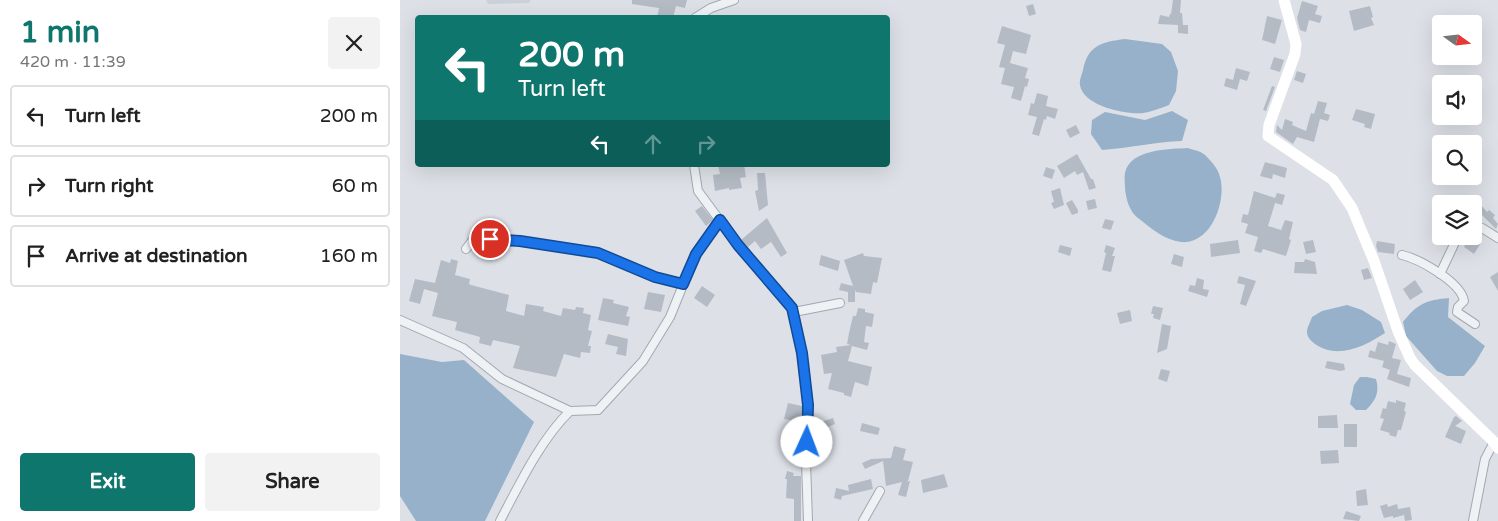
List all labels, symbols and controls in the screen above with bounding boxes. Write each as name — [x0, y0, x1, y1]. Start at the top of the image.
text: 1 min — [20, 14, 100, 51]
north arrow — [1432, 15, 1482, 65]
map controls — [1432, 15, 1482, 245]
button: close — [328, 17, 380, 69]
text: 200 m — [518, 34, 625, 76]
icon: left — [435, 35, 500, 100]
text: 420 m · 11:39 — [20, 52, 126, 72]
button: sound — [1432, 75, 1482, 125]
text: Turn left — [518, 76, 606, 102]
icon: left — [22, 102, 50, 130]
text: Turn left — [65, 105, 141, 127]
text: 200 m — [320, 105, 378, 127]
icon: left — [586, 130, 614, 158]
icon: ahead — [639, 130, 667, 158]
icon: right — [692, 130, 720, 158]
button: search — [1432, 135, 1482, 185]
icon: right — [22, 172, 50, 200]
text: Turn right — [65, 175, 153, 197]
text: 60 m — [332, 175, 378, 197]
button: layers — [1432, 195, 1482, 245]
pin — [469, 218, 511, 260]
icon: arrive — [476, 225, 504, 253]
icon: arrive — [22, 242, 50, 270]
text: Arrive at destination — [65, 245, 248, 267]
text: 160 m — [320, 245, 378, 267]
position arrow — [780, 415, 832, 467]
button: Exit — [20, 453, 195, 511]
button: Share — [205, 453, 380, 511]

